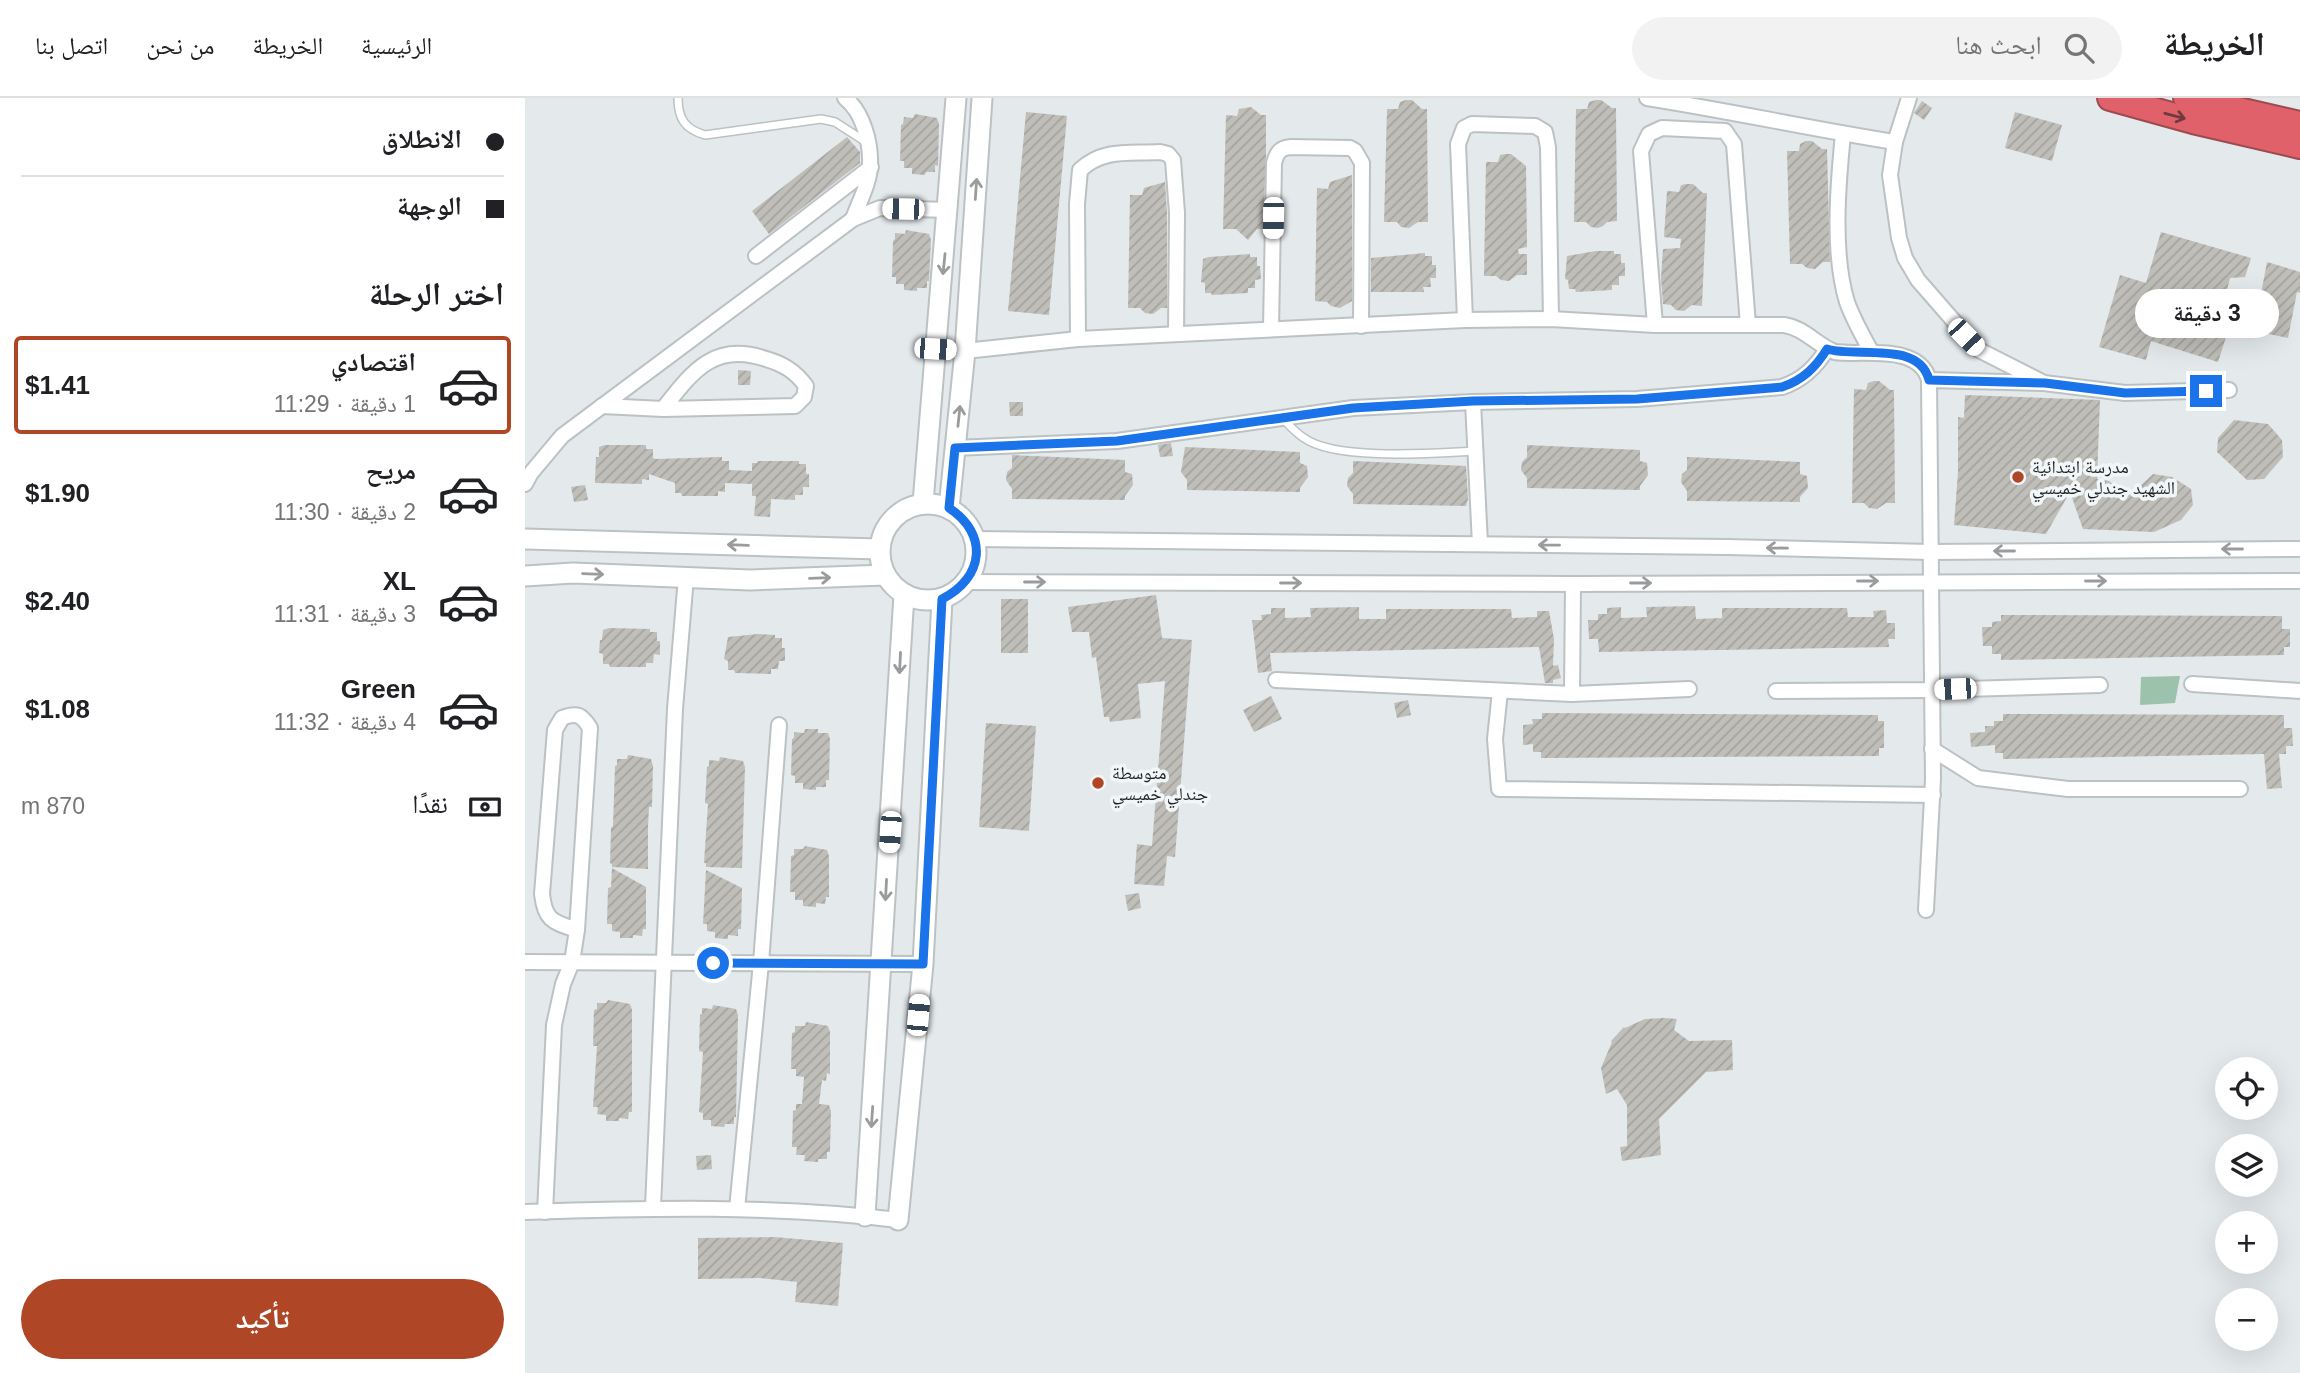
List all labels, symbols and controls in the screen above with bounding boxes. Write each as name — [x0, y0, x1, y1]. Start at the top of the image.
search box — [1632, 17, 2122, 80]
text: الخريطة — [2164, 25, 2265, 62]
icon: search — [2060, 29, 2098, 67]
text: ابحث هنا — [1955, 30, 2042, 60]
text: اتصل بنا — [35, 32, 108, 59]
text: من نحن — [146, 32, 214, 59]
text: الخريطة — [252, 32, 323, 59]
text: الرئيسية — [361, 32, 432, 59]
one-way arrow — [2163, 110, 2186, 123]
text: الانطلاق — [382, 124, 462, 154]
one-way arrow — [970, 178, 983, 201]
text: الوجهة — [397, 191, 462, 221]
car — [1263, 197, 1284, 239]
car — [882, 198, 925, 220]
one-way arrow — [937, 252, 950, 275]
text: اختر الرحلة — [369, 276, 504, 312]
callout: 3 دقيقة — [2134, 289, 2278, 338]
text: 3 دقيقة — [2173, 300, 2241, 326]
car — [1944, 315, 1989, 359]
car — [914, 337, 957, 361]
text: اقتصادي — [331, 347, 416, 377]
icon: car — [437, 354, 500, 417]
text: $1.41 — [25, 370, 90, 400]
route end — [2190, 375, 2222, 407]
text: 1 دقيقة · 11:29 — [274, 391, 416, 417]
one-way arrow — [952, 405, 965, 427]
text: مريح — [366, 455, 416, 485]
place label: مدرسة ابتدائية الشهيد جندلي خميسي — [2032, 457, 2175, 503]
icon: car — [437, 462, 500, 525]
marker: مدرسة ابتدائية الشهيد جندلي خميسي — [2010, 469, 2026, 485]
text: $1.90 — [25, 478, 90, 508]
text: 2 دقيقة · 11:30 — [274, 499, 416, 525]
one-way arrow — [726, 538, 749, 551]
one-way arrow — [1538, 538, 1561, 552]
one-way arrow — [1766, 541, 1789, 554]
one-way arrow — [2221, 542, 2244, 556]
one-way arrow — [1993, 544, 2016, 558]
text: XL — [383, 566, 416, 596]
one-way arrow — [581, 567, 604, 581]
icon: car — [437, 570, 500, 633]
one-way arrow — [809, 571, 832, 584]
one-way arrow — [1857, 574, 1880, 588]
one-way arrow — [2084, 574, 2107, 588]
one-way arrow — [1023, 575, 1046, 589]
one-way arrow — [1279, 576, 1302, 590]
one-way arrow — [1629, 576, 1652, 590]
text: $2.40 — [25, 586, 90, 616]
text: 3 دقيقة · 11:31 — [274, 601, 416, 627]
one-way arrow — [893, 651, 906, 674]
text: Green — [341, 674, 416, 704]
icon: car — [437, 678, 500, 741]
car — [1934, 678, 1977, 700]
text: $1.08 — [25, 694, 90, 724]
text: 4 دقيقة · 11:32 — [274, 709, 416, 735]
place label: متوسطة جندلي خميسي — [1112, 763, 1208, 809]
marker: متوسطة جندلي خميسي — [1090, 775, 1106, 791]
icon: cash — [466, 788, 504, 826]
text: نقدًا — [412, 789, 448, 819]
text: 870 m — [21, 793, 85, 819]
car — [879, 810, 902, 854]
one-way arrow — [880, 878, 893, 901]
route start — [697, 947, 729, 979]
car — [906, 993, 931, 1037]
map controls — [2215, 1057, 2278, 1351]
button: locate — [2215, 1057, 2278, 1120]
one-way arrow — [865, 1105, 878, 1128]
button: layers — [2215, 1134, 2278, 1197]
button: + — [2215, 1211, 2278, 1274]
button: تأكيد — [21, 1279, 504, 1359]
button: − — [2215, 1288, 2278, 1351]

